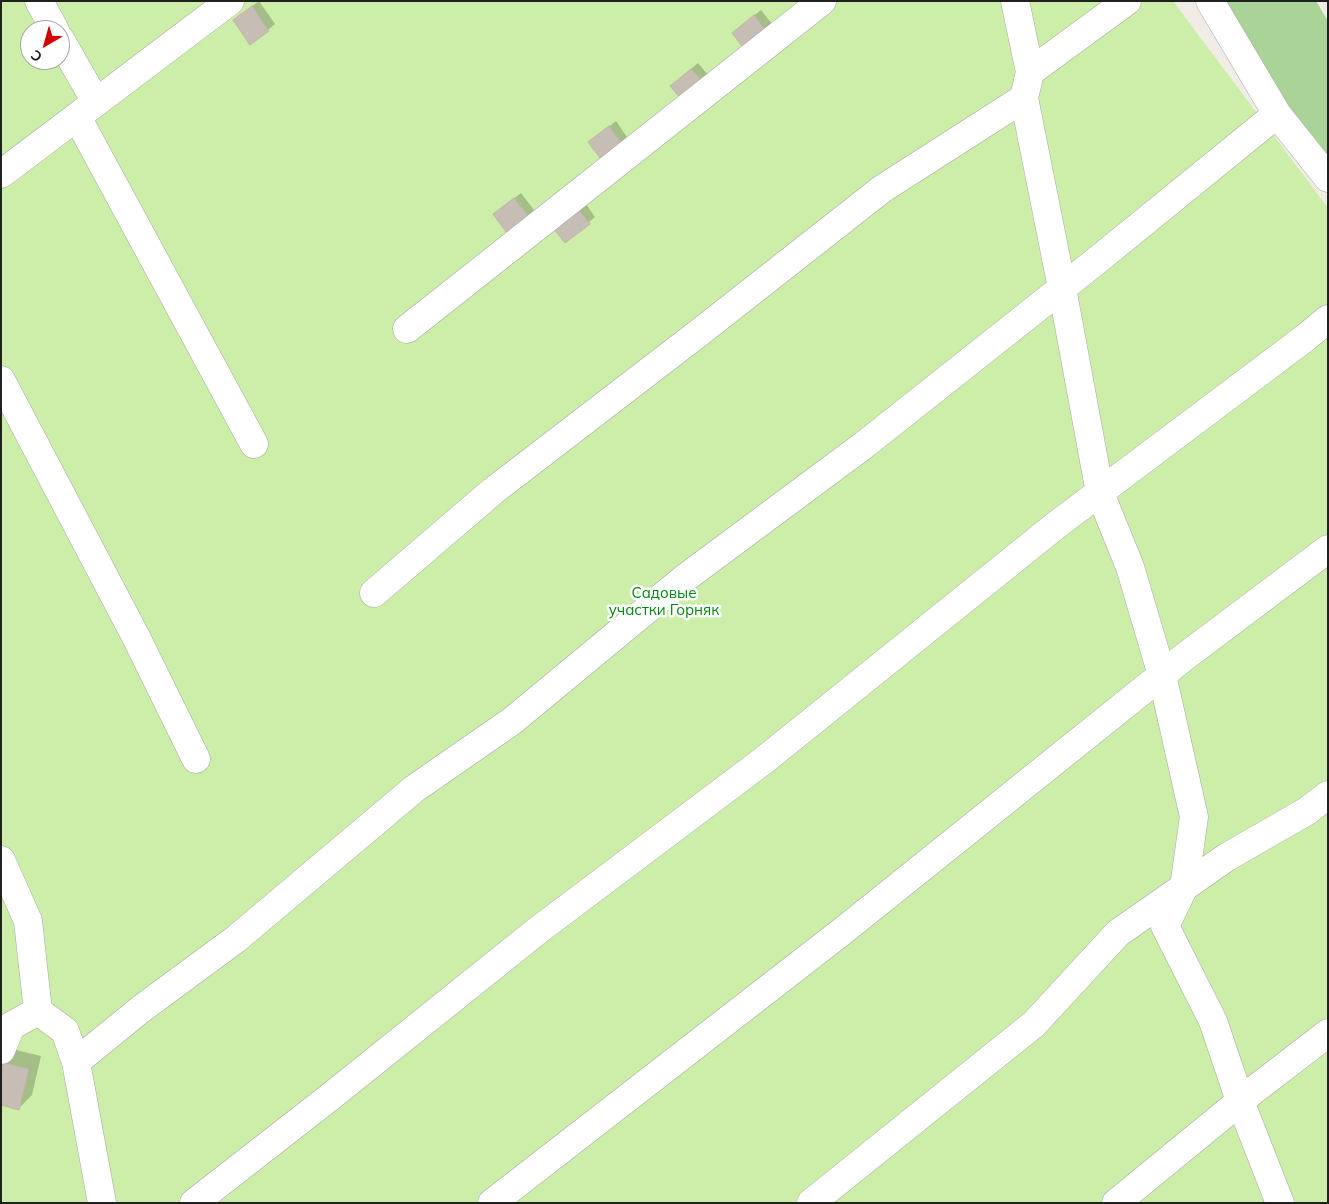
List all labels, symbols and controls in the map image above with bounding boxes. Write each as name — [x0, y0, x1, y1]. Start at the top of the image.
north arrow — [20, 20, 70, 70]
text: С — [27, 46, 46, 66]
park label: Садовые участки Горняк — [609, 584, 719, 619]

